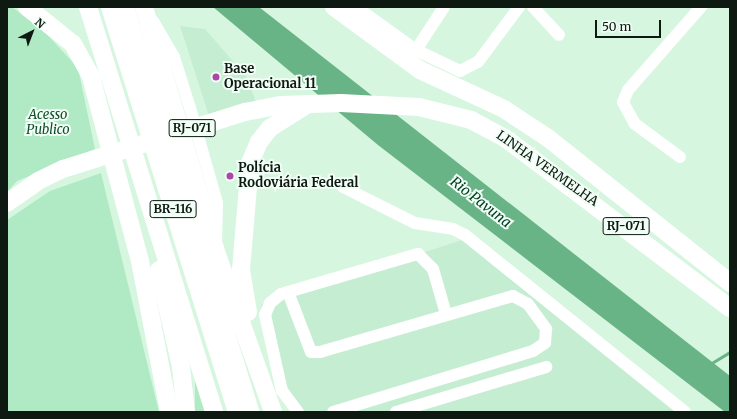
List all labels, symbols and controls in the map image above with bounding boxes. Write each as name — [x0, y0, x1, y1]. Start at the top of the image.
north arrow — [12, 12, 52, 52]
scale bar — [597, 12, 663, 38]
text: N — [32, 15, 48, 31]
text: 50 m — [602, 19, 631, 34]
place label: Base Operacional 11 — [224, 62, 316, 93]
marker: Base Operacional 11 — [211, 72, 221, 82]
park label: Acesso Publico — [26, 108, 70, 139]
road number: RJ-071 — [168, 118, 216, 138]
street label: LINHA VERMELHA — [493, 128, 601, 210]
place label: Polícia Rodoviária Federal — [238, 161, 358, 192]
marker: Polícia Rodoviária Federal — [225, 171, 235, 181]
water label: Rio Pavuna — [447, 173, 515, 231]
road number: BR-116 — [149, 199, 197, 219]
road number: RJ-071 — [602, 216, 650, 236]

